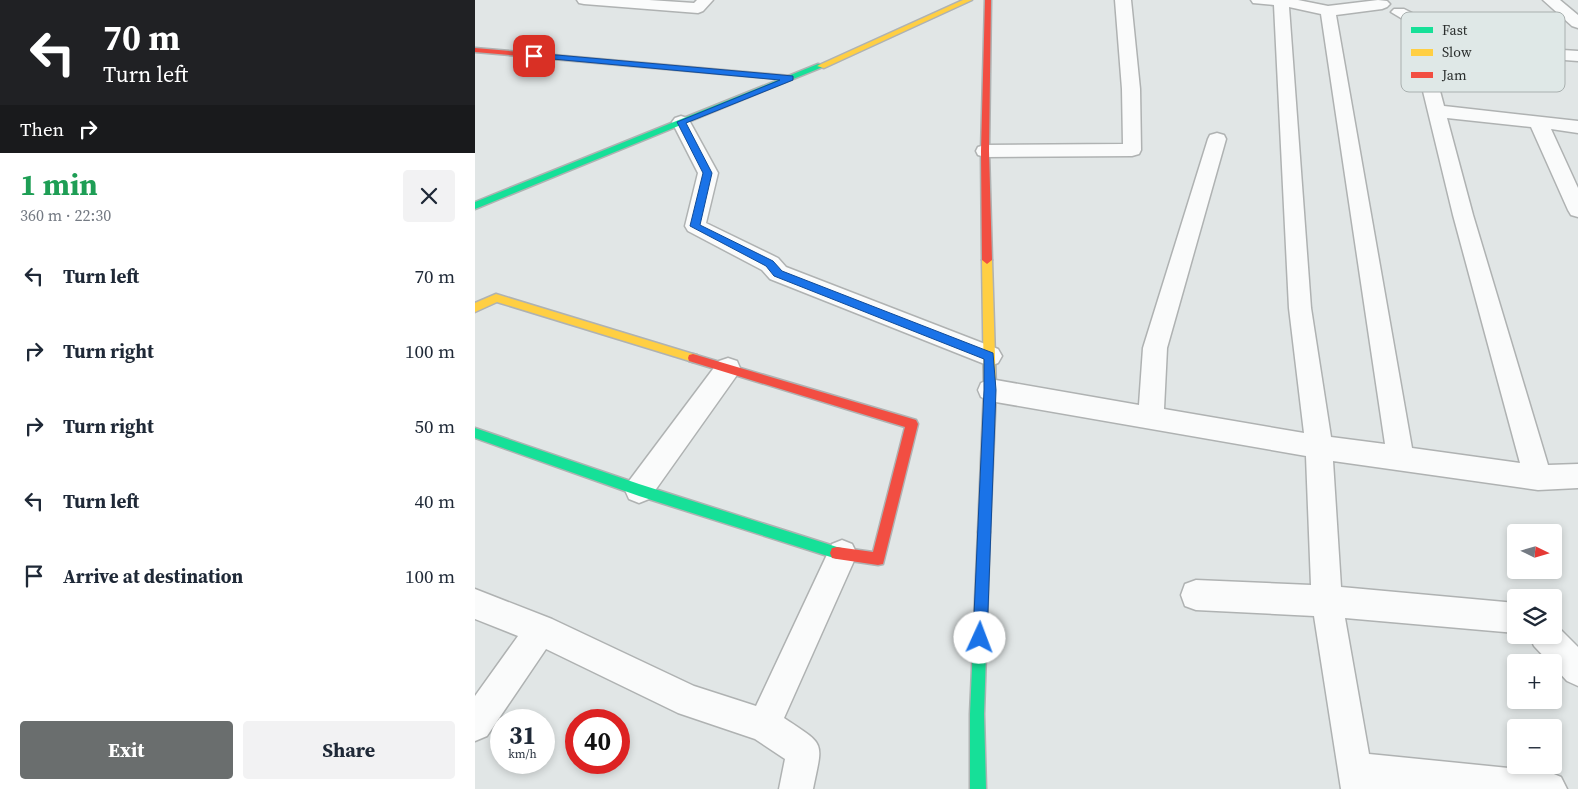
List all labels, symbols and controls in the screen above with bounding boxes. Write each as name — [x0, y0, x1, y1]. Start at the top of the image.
legend — [1401, 12, 1565, 92]
text: 70 m — [103, 14, 180, 62]
icon: left — [20, 20, 85, 85]
text: Fast — [1442, 20, 1468, 40]
pin — [513, 35, 555, 77]
icon: arrive — [520, 42, 548, 70]
text: Slow — [1442, 42, 1472, 62]
text: Turn left — [103, 59, 188, 89]
text: Jam — [1441, 65, 1467, 85]
icon: right — [74, 115, 102, 143]
text: Then — [20, 116, 64, 142]
text: 1 min — [20, 164, 98, 205]
button: close — [403, 170, 455, 222]
text: 360 m · 22:30 — [20, 204, 111, 226]
icon: left — [20, 262, 48, 290]
text: Turn left — [63, 263, 139, 289]
text: 70 m — [414, 263, 455, 289]
icon: right — [20, 337, 48, 365]
text: Turn right — [63, 338, 154, 364]
text: 100 m — [405, 338, 455, 364]
icon: right — [20, 412, 48, 440]
text: Turn right — [63, 413, 154, 439]
text: 50 m — [414, 413, 455, 439]
icon: left — [20, 487, 48, 515]
text: Turn left — [63, 488, 139, 514]
text: 40 m — [414, 488, 455, 514]
north arrow — [1507, 524, 1563, 579]
map controls — [1507, 524, 1562, 774]
icon: arrive — [20, 562, 48, 590]
text: Arrive at destination — [63, 563, 243, 589]
text: 100 m — [405, 563, 455, 589]
button: layers — [1507, 589, 1562, 644]
position arrow — [953, 611, 1005, 663]
button: + — [1507, 654, 1562, 709]
speed limit sign: 40 — [565, 709, 630, 774]
text: 31 — [509, 718, 536, 752]
button: − — [1507, 719, 1562, 774]
button: Exit — [20, 721, 233, 779]
button: Share — [243, 721, 455, 779]
text: km/h — [508, 746, 537, 762]

